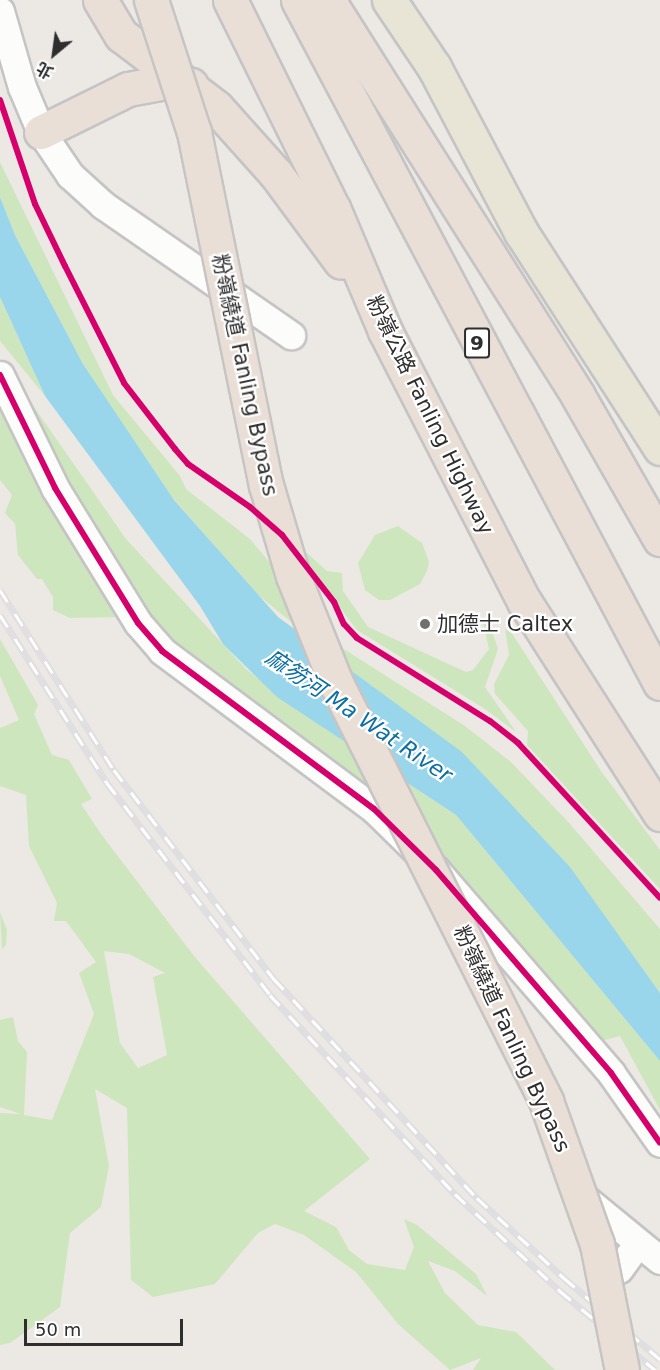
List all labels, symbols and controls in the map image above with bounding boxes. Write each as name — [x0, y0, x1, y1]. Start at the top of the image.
north arrow — [24, 24, 84, 84]
text: 北 — [33, 58, 57, 82]
street label: 粉嶺繞道 Fanling Bypass — [207, 252, 283, 498]
street label: 粉嶺公路 Fanling Highway — [361, 291, 499, 539]
road number: 9 — [464, 326, 490, 360]
place label: 加德士 Caltex — [437, 611, 573, 637]
marker: 加德士 Caltex — [418, 617, 432, 631]
water label: 麻笏河 Ma Wat River — [261, 644, 457, 788]
street label: 粉嶺繞道 Fanling Bypass — [448, 922, 576, 1156]
scale bar — [27, 1307, 186, 1345]
text: 50 m — [35, 1319, 81, 1340]

